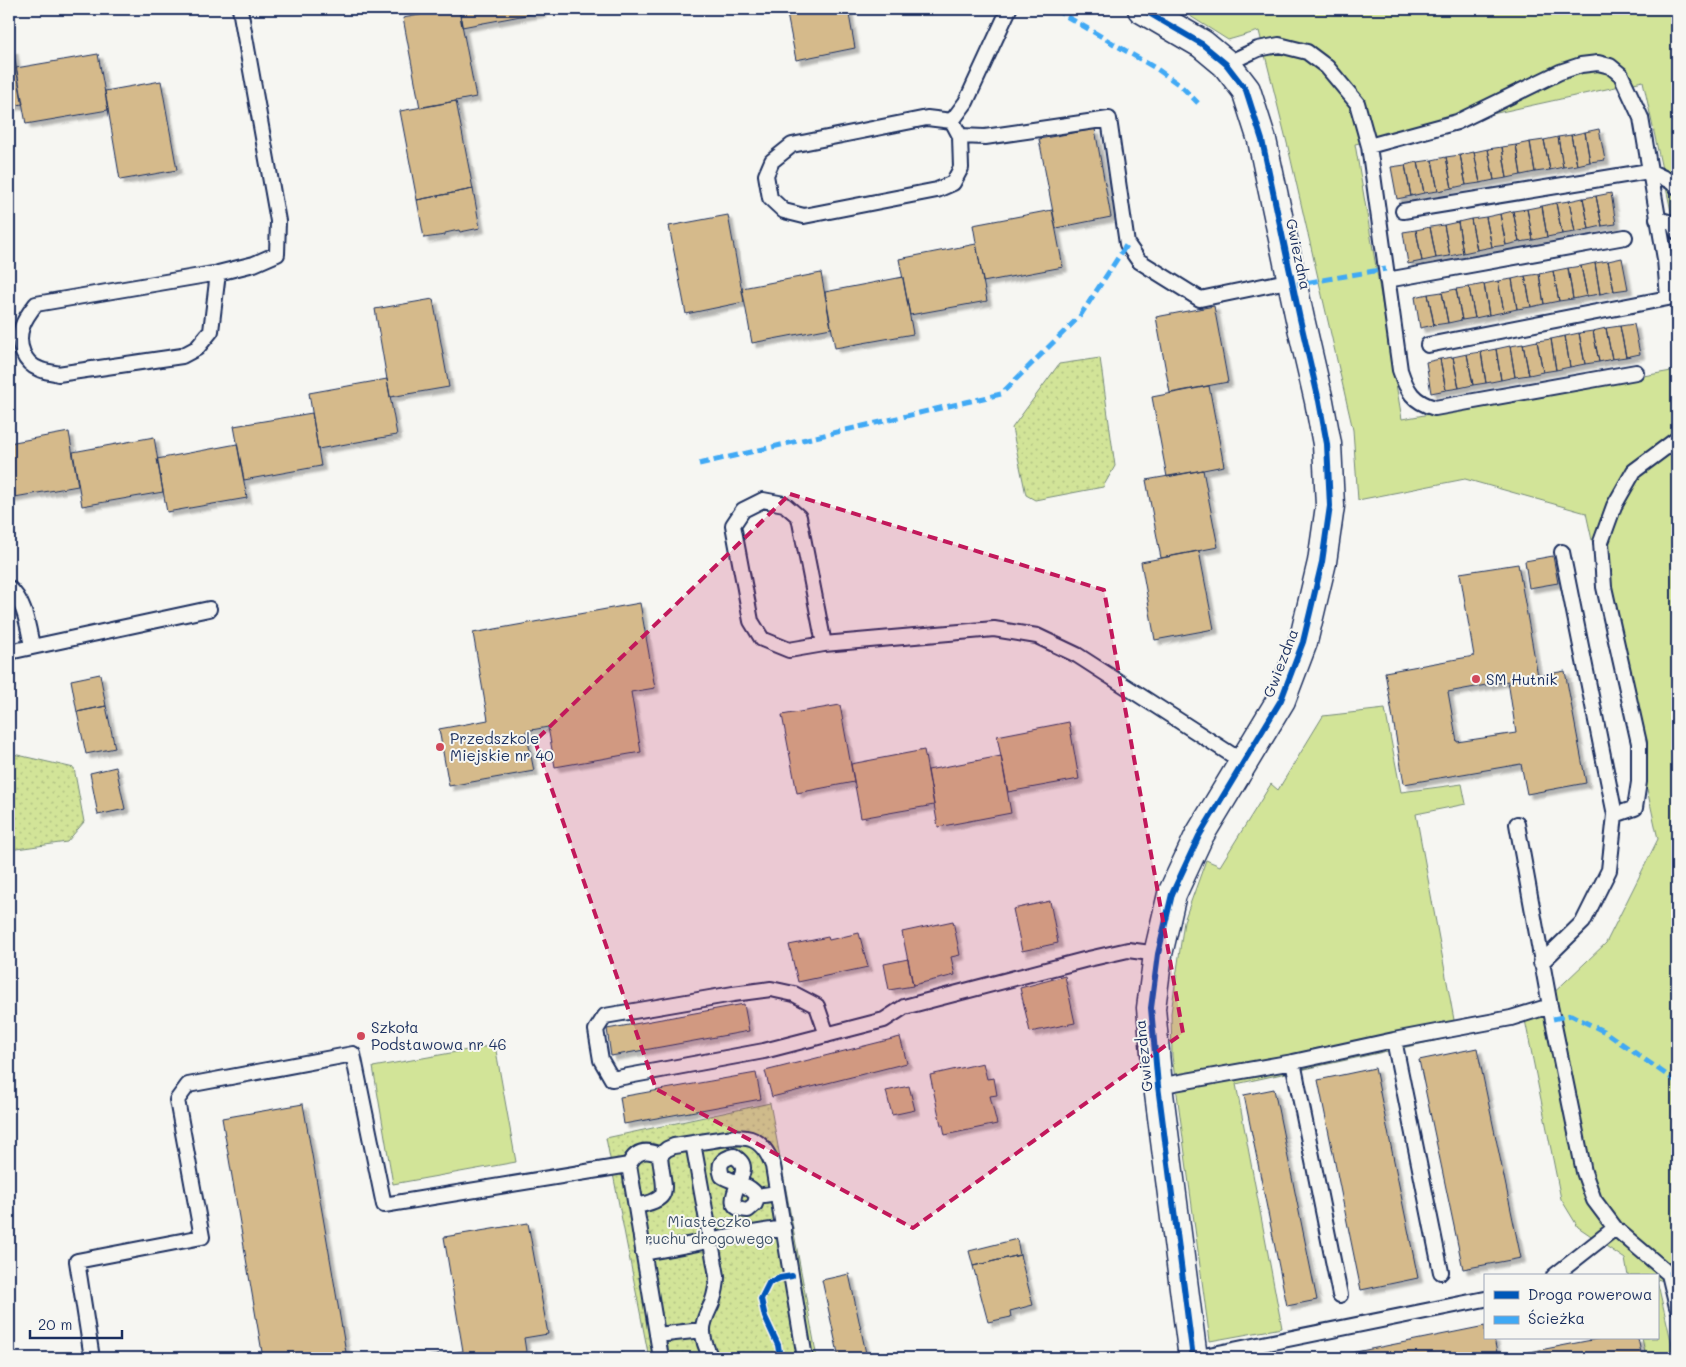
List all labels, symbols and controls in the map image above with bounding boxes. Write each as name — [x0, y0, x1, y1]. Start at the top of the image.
street label: Gwiezdna — [1282, 217, 1316, 291]
street label: Gwiezdna — [1258, 626, 1302, 700]
place label: SM Hutnik — [1486, 669, 1558, 689]
marker: SM Hutnik — [1470, 673, 1482, 685]
place label: Przedszkole Miejskie nr 40 — [450, 728, 554, 765]
marker: Przedszkole Miejskie nr 40 — [434, 741, 446, 753]
place label: Szkoła Podstawowa nr 46 — [371, 1017, 507, 1054]
street label: Gwiezdna — [1129, 1019, 1157, 1093]
marker: Szkoła Podstawowa nr 46 — [355, 1030, 367, 1042]
park label: Miasteczko ruchu drogowego — [645, 1211, 773, 1248]
legend — [1484, 1274, 1658, 1340]
text: Droga rowerowa — [1528, 1284, 1652, 1304]
scale bar — [30, 1307, 122, 1339]
text: Ścieżka — [1528, 1308, 1585, 1328]
text: 20 m — [38, 1314, 72, 1334]

